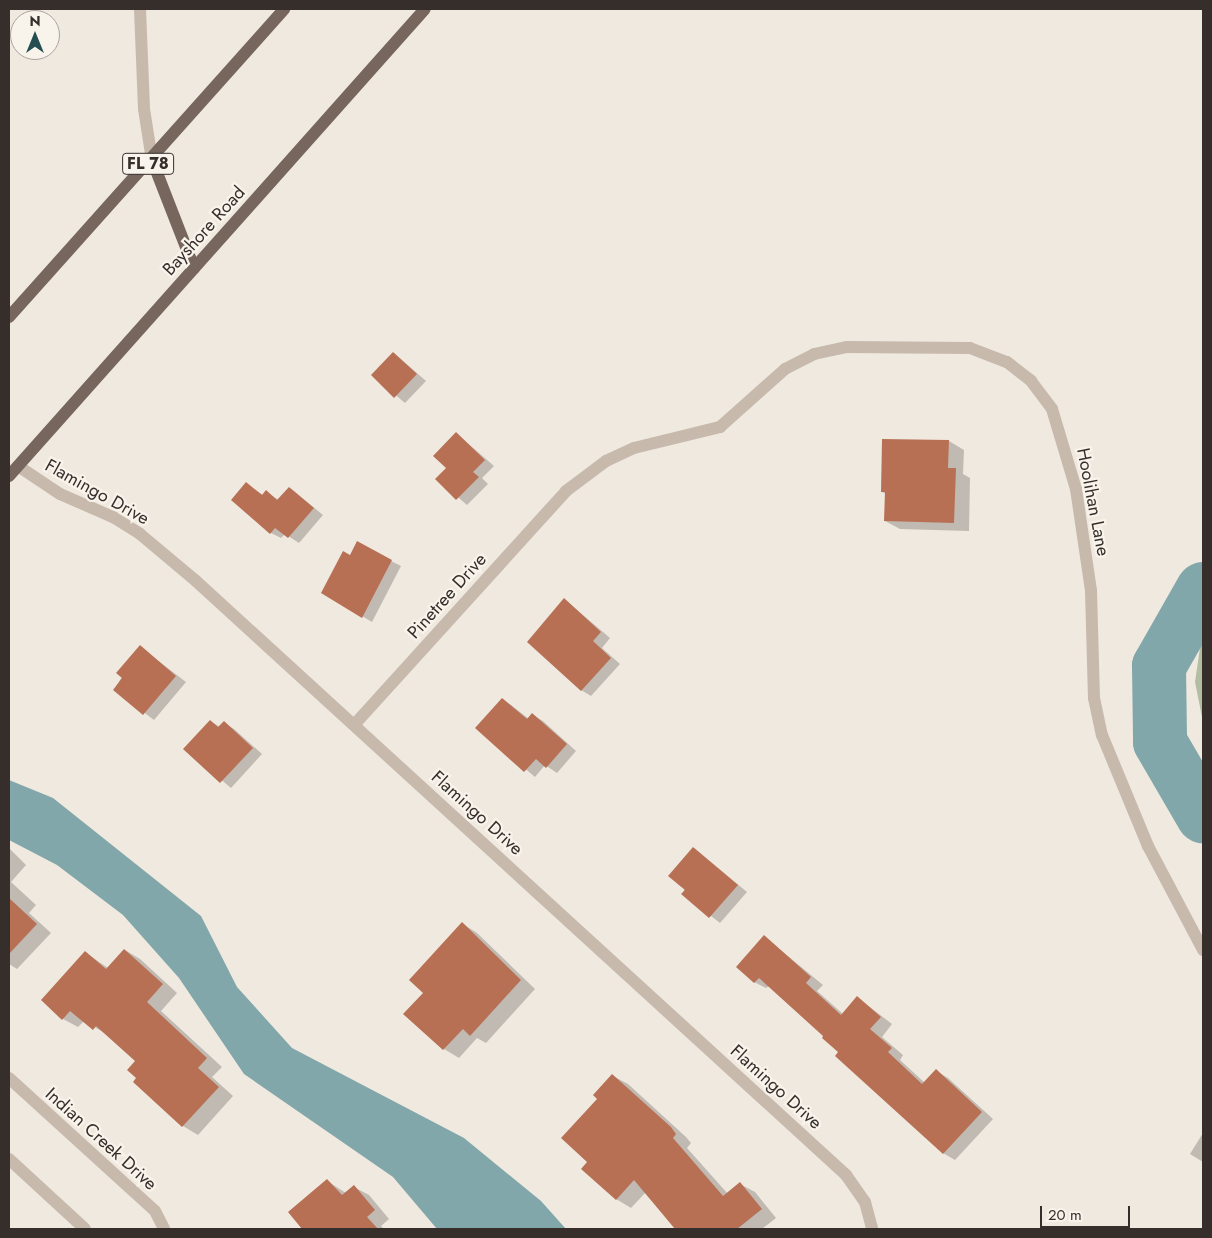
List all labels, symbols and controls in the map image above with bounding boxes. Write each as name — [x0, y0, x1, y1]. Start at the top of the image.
north arrow — [10, 10, 60, 60]
text: N — [29, 11, 41, 31]
road number: FL 78 — [122, 150, 174, 178]
street label: Bayshore Road — [158, 182, 250, 280]
street label: Hoolihan Lane — [1072, 446, 1114, 558]
street label: Flamingo Drive — [41, 455, 153, 529]
street label: Pinetree Drive — [403, 549, 491, 643]
street label: Flamingo Drive — [427, 766, 527, 860]
street label: Flamingo Drive — [726, 1040, 826, 1134]
street label: Indian Creek Drive — [41, 1083, 161, 1195]
scale bar — [1042, 1196, 1132, 1228]
text: 20 m — [1048, 1204, 1082, 1226]

